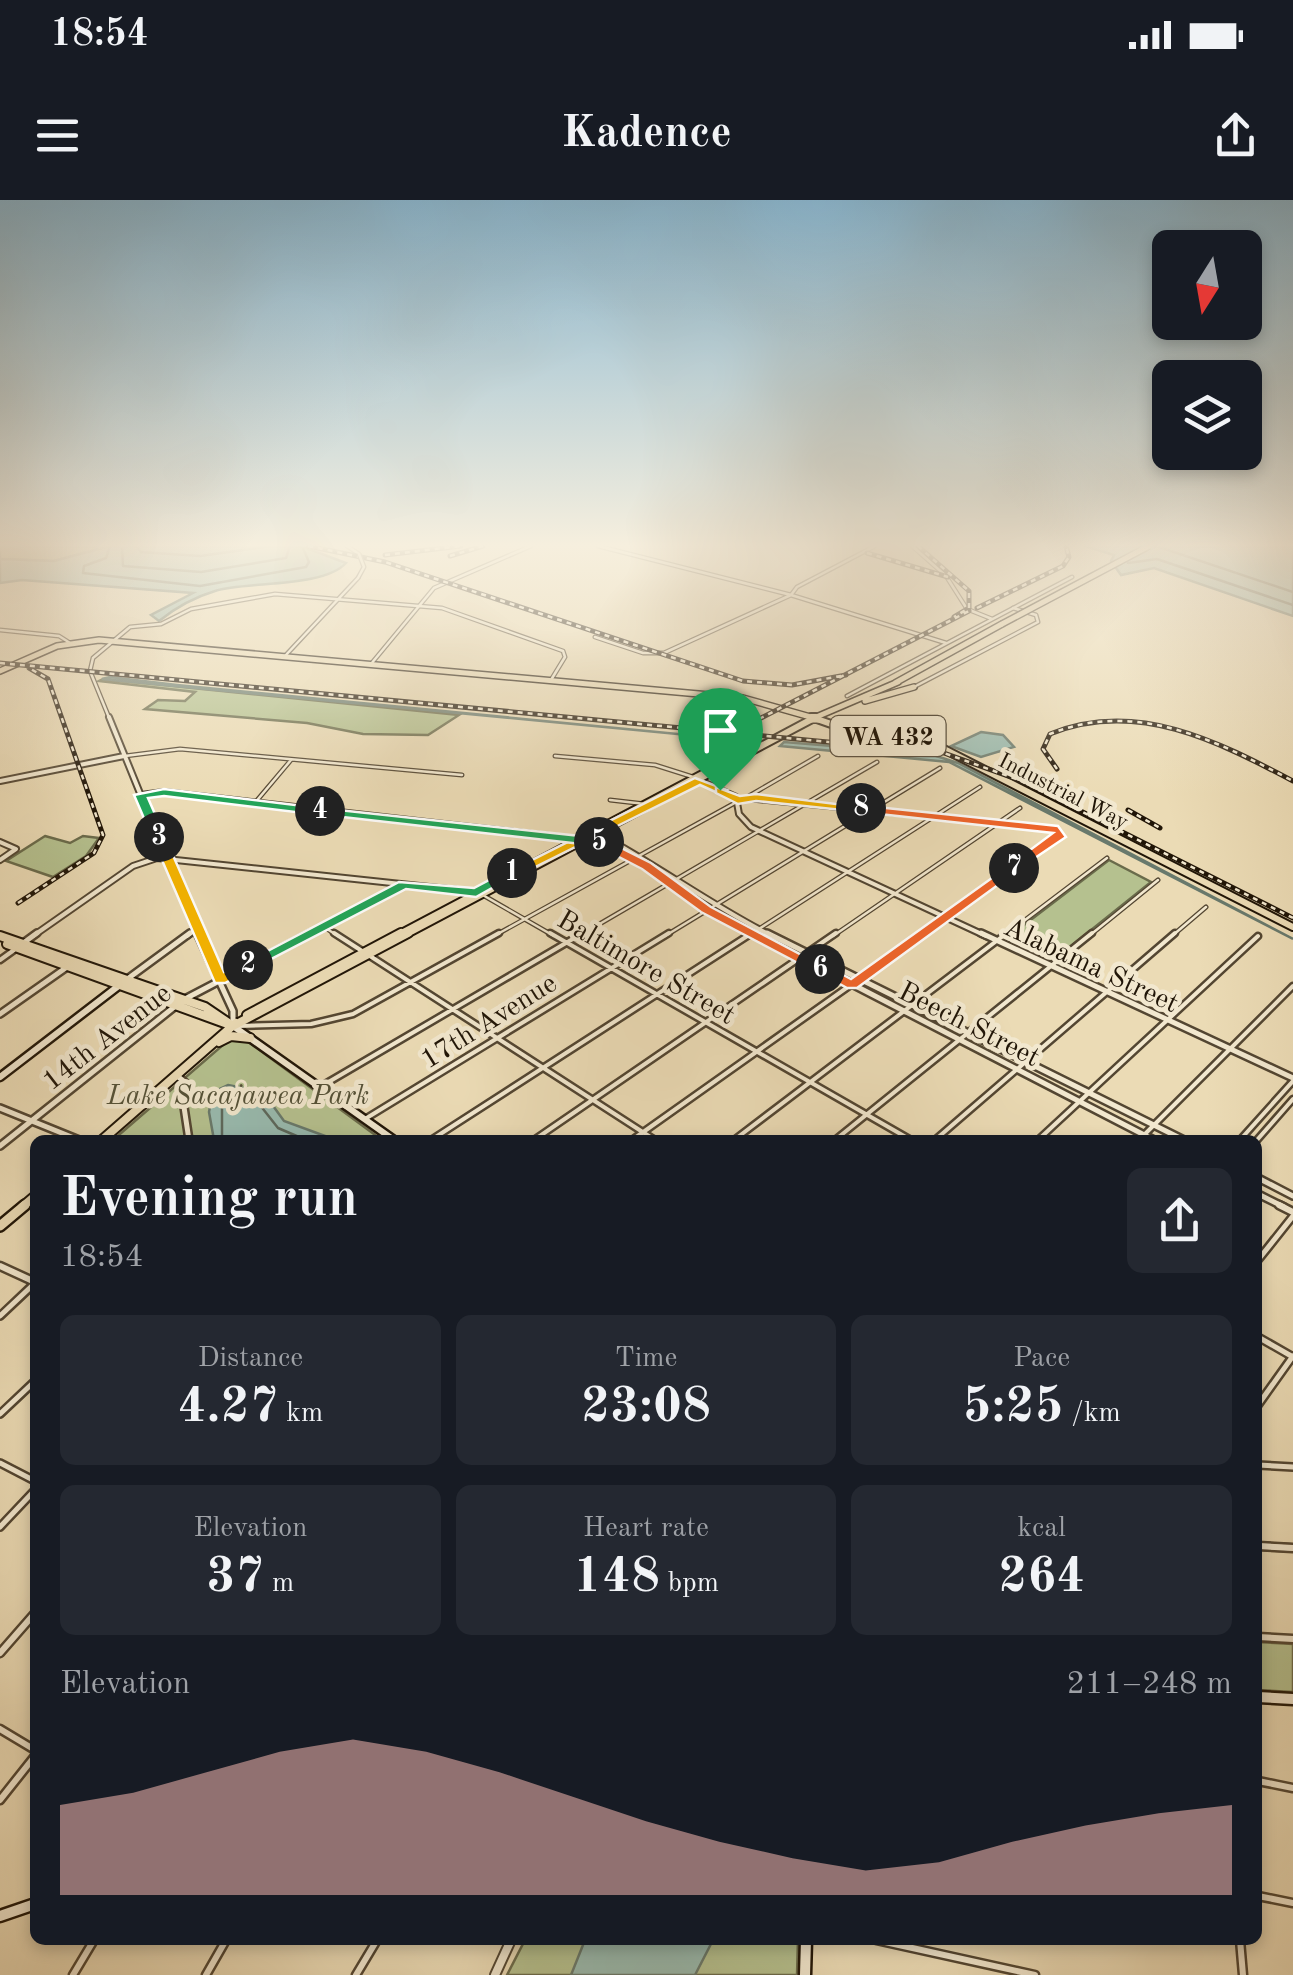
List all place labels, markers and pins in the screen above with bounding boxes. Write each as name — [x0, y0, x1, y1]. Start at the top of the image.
pin — [678, 688, 763, 791]
pin: 8 — [836, 783, 886, 833]
pin: 4 — [295, 786, 345, 836]
pin: 3 — [134, 812, 184, 862]
pin: 5 — [574, 817, 624, 867]
pin: 7 — [989, 843, 1039, 893]
pin: 1 — [487, 848, 537, 898]
pin: 2 — [223, 940, 273, 990]
pin: 6 — [795, 944, 845, 994]

